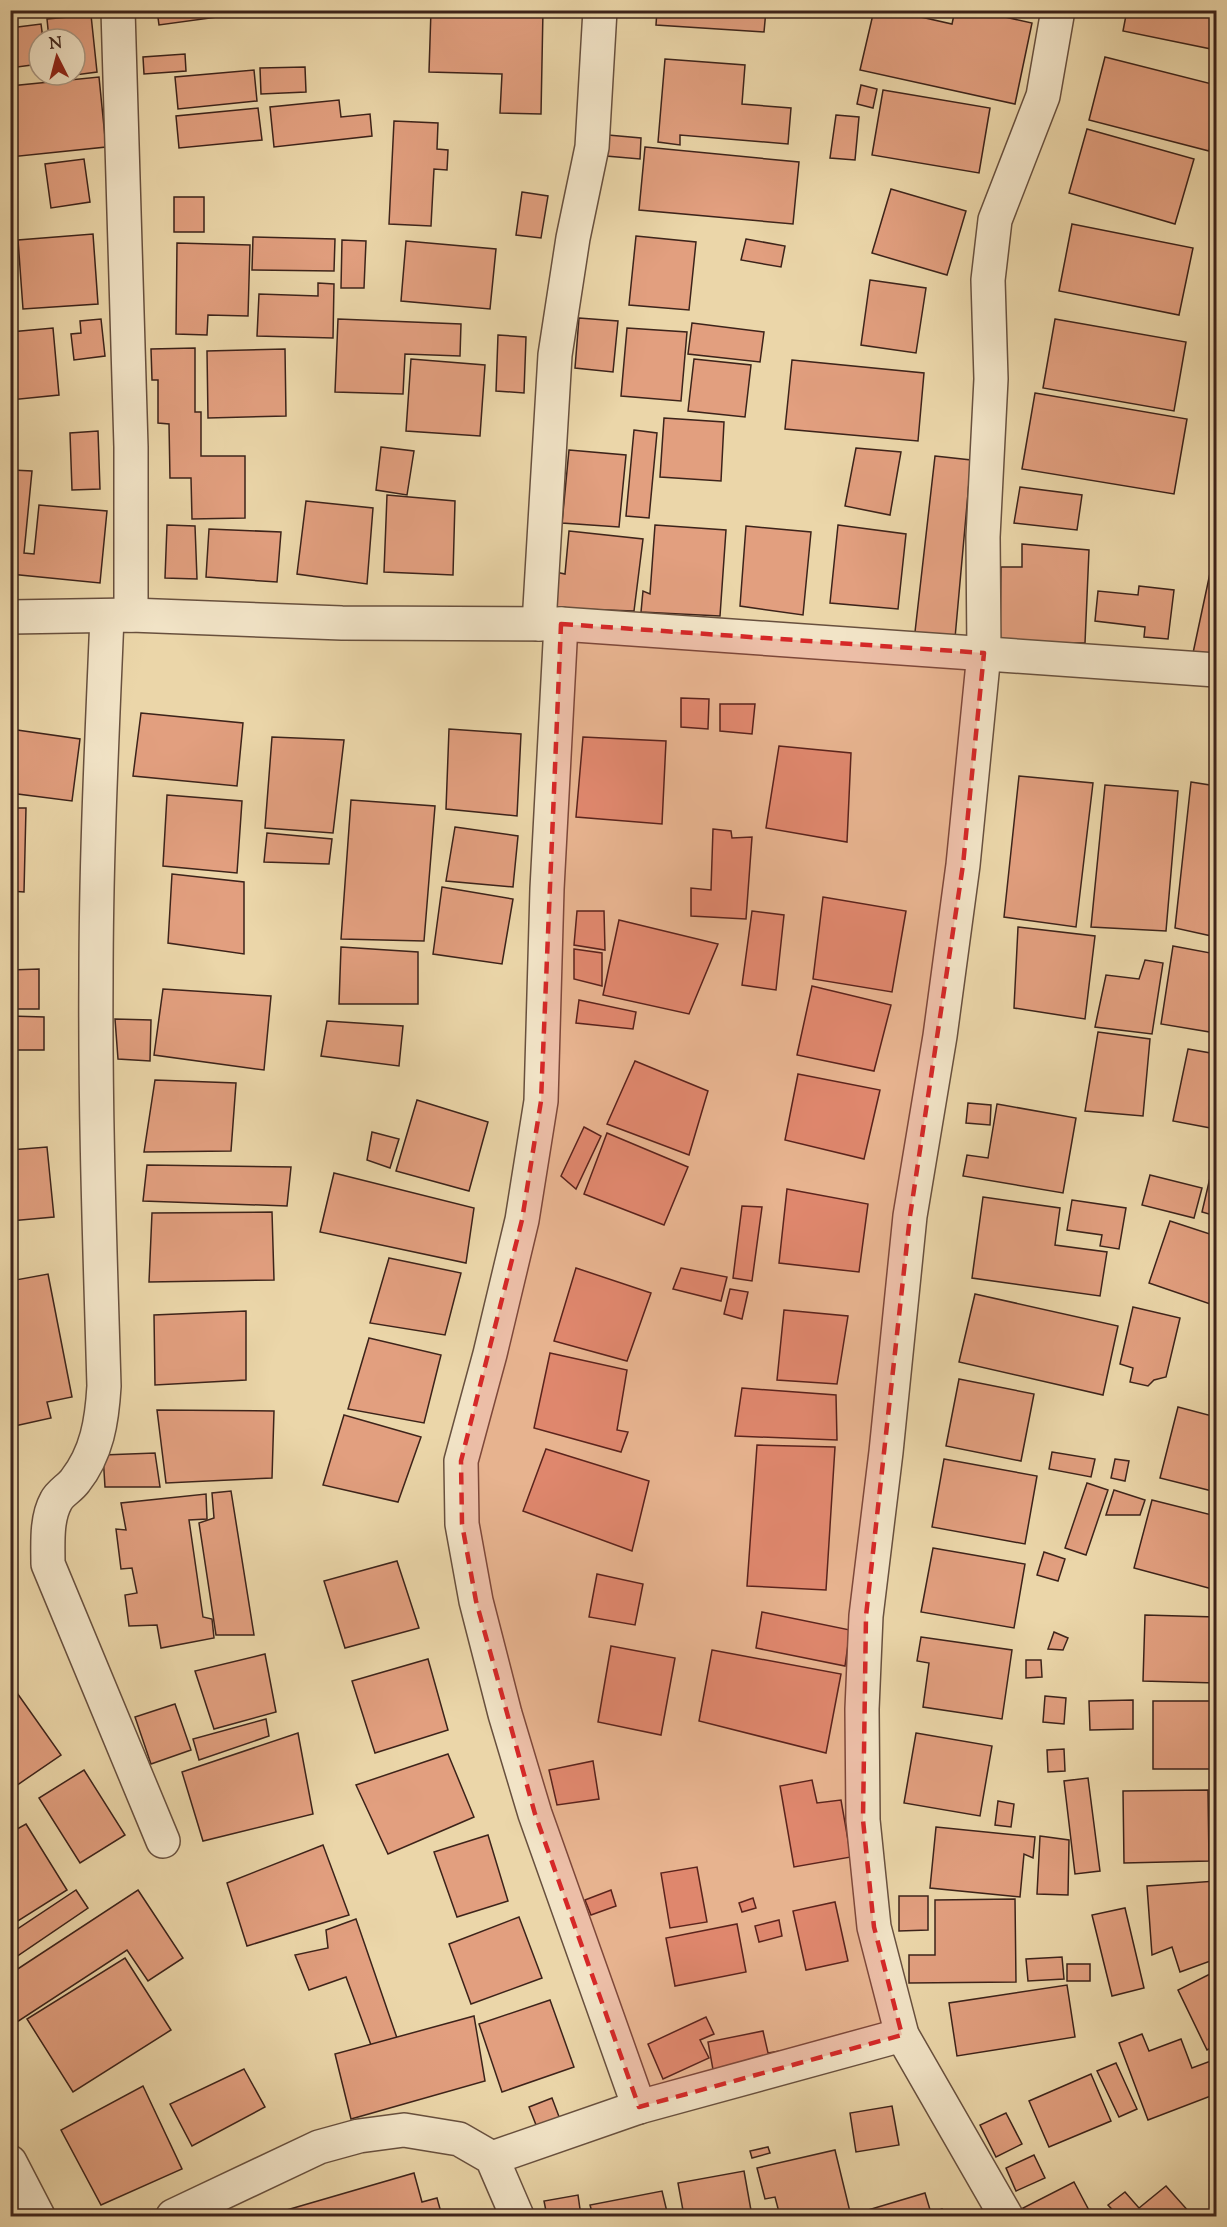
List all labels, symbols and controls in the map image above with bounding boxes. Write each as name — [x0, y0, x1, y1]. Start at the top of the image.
north arrow — [27, 27, 87, 87]
text: N — [48, 32, 63, 57]

